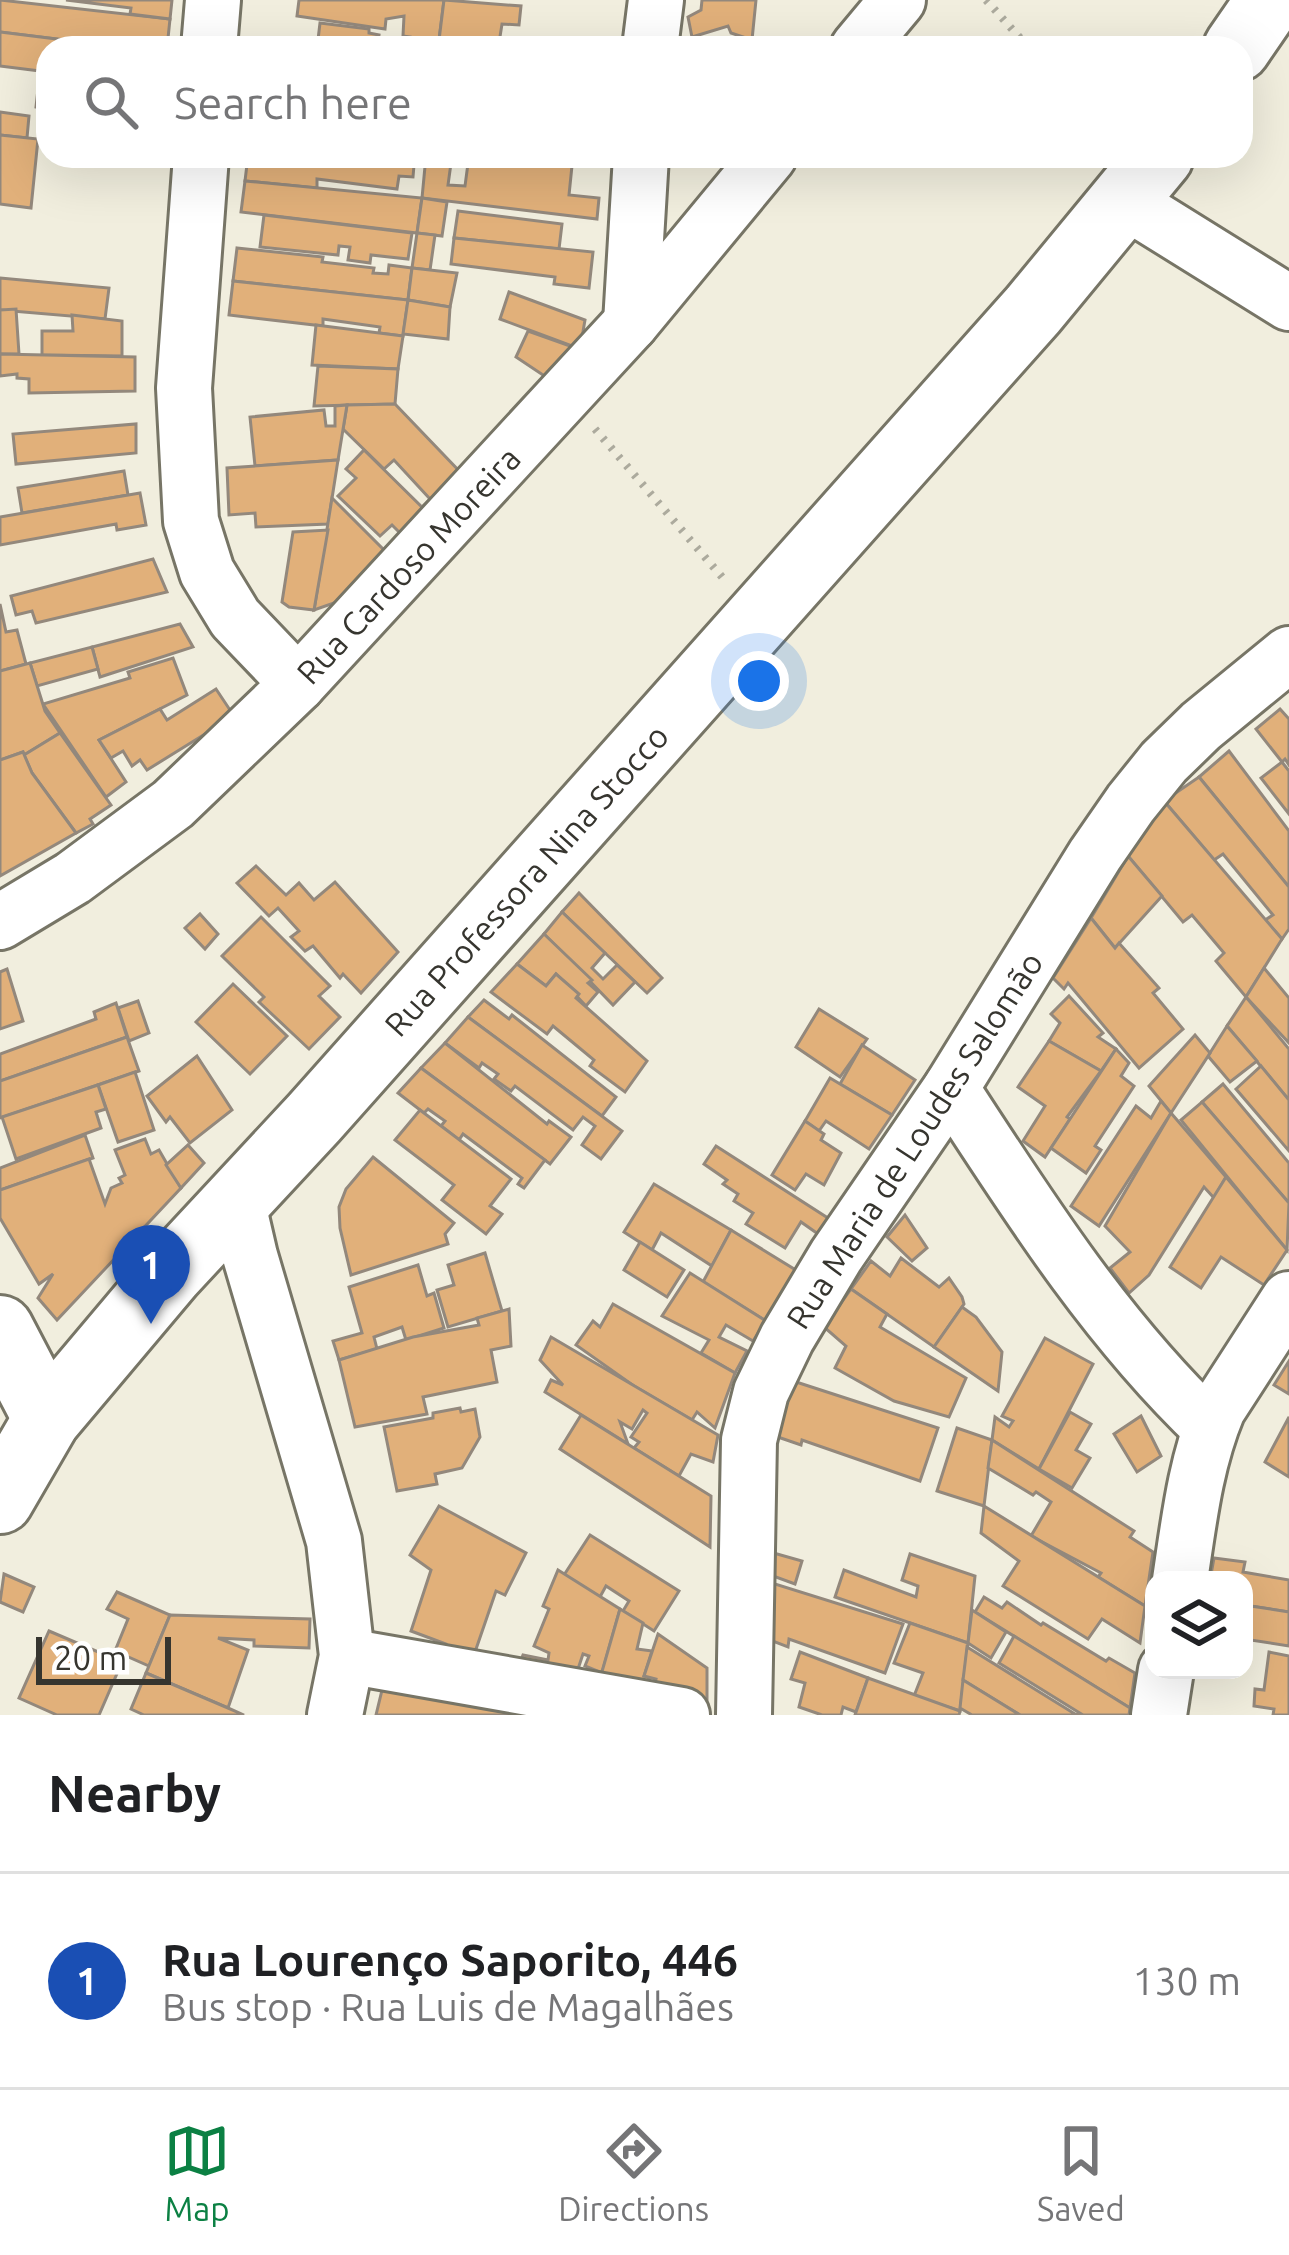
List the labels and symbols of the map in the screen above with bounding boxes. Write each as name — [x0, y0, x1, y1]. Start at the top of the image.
street label: Rua Cardoso Moreira — [289, 439, 527, 691]
your location — [729, 651, 789, 711]
street label: Rua Professora Nina Stocco — [377, 717, 675, 1043]
street label: Rua Maria de Loudes Salomão — [778, 945, 1050, 1335]
pin: 1 — [112, 1225, 190, 1324]
scale bar — [36, 1631, 171, 1684]

